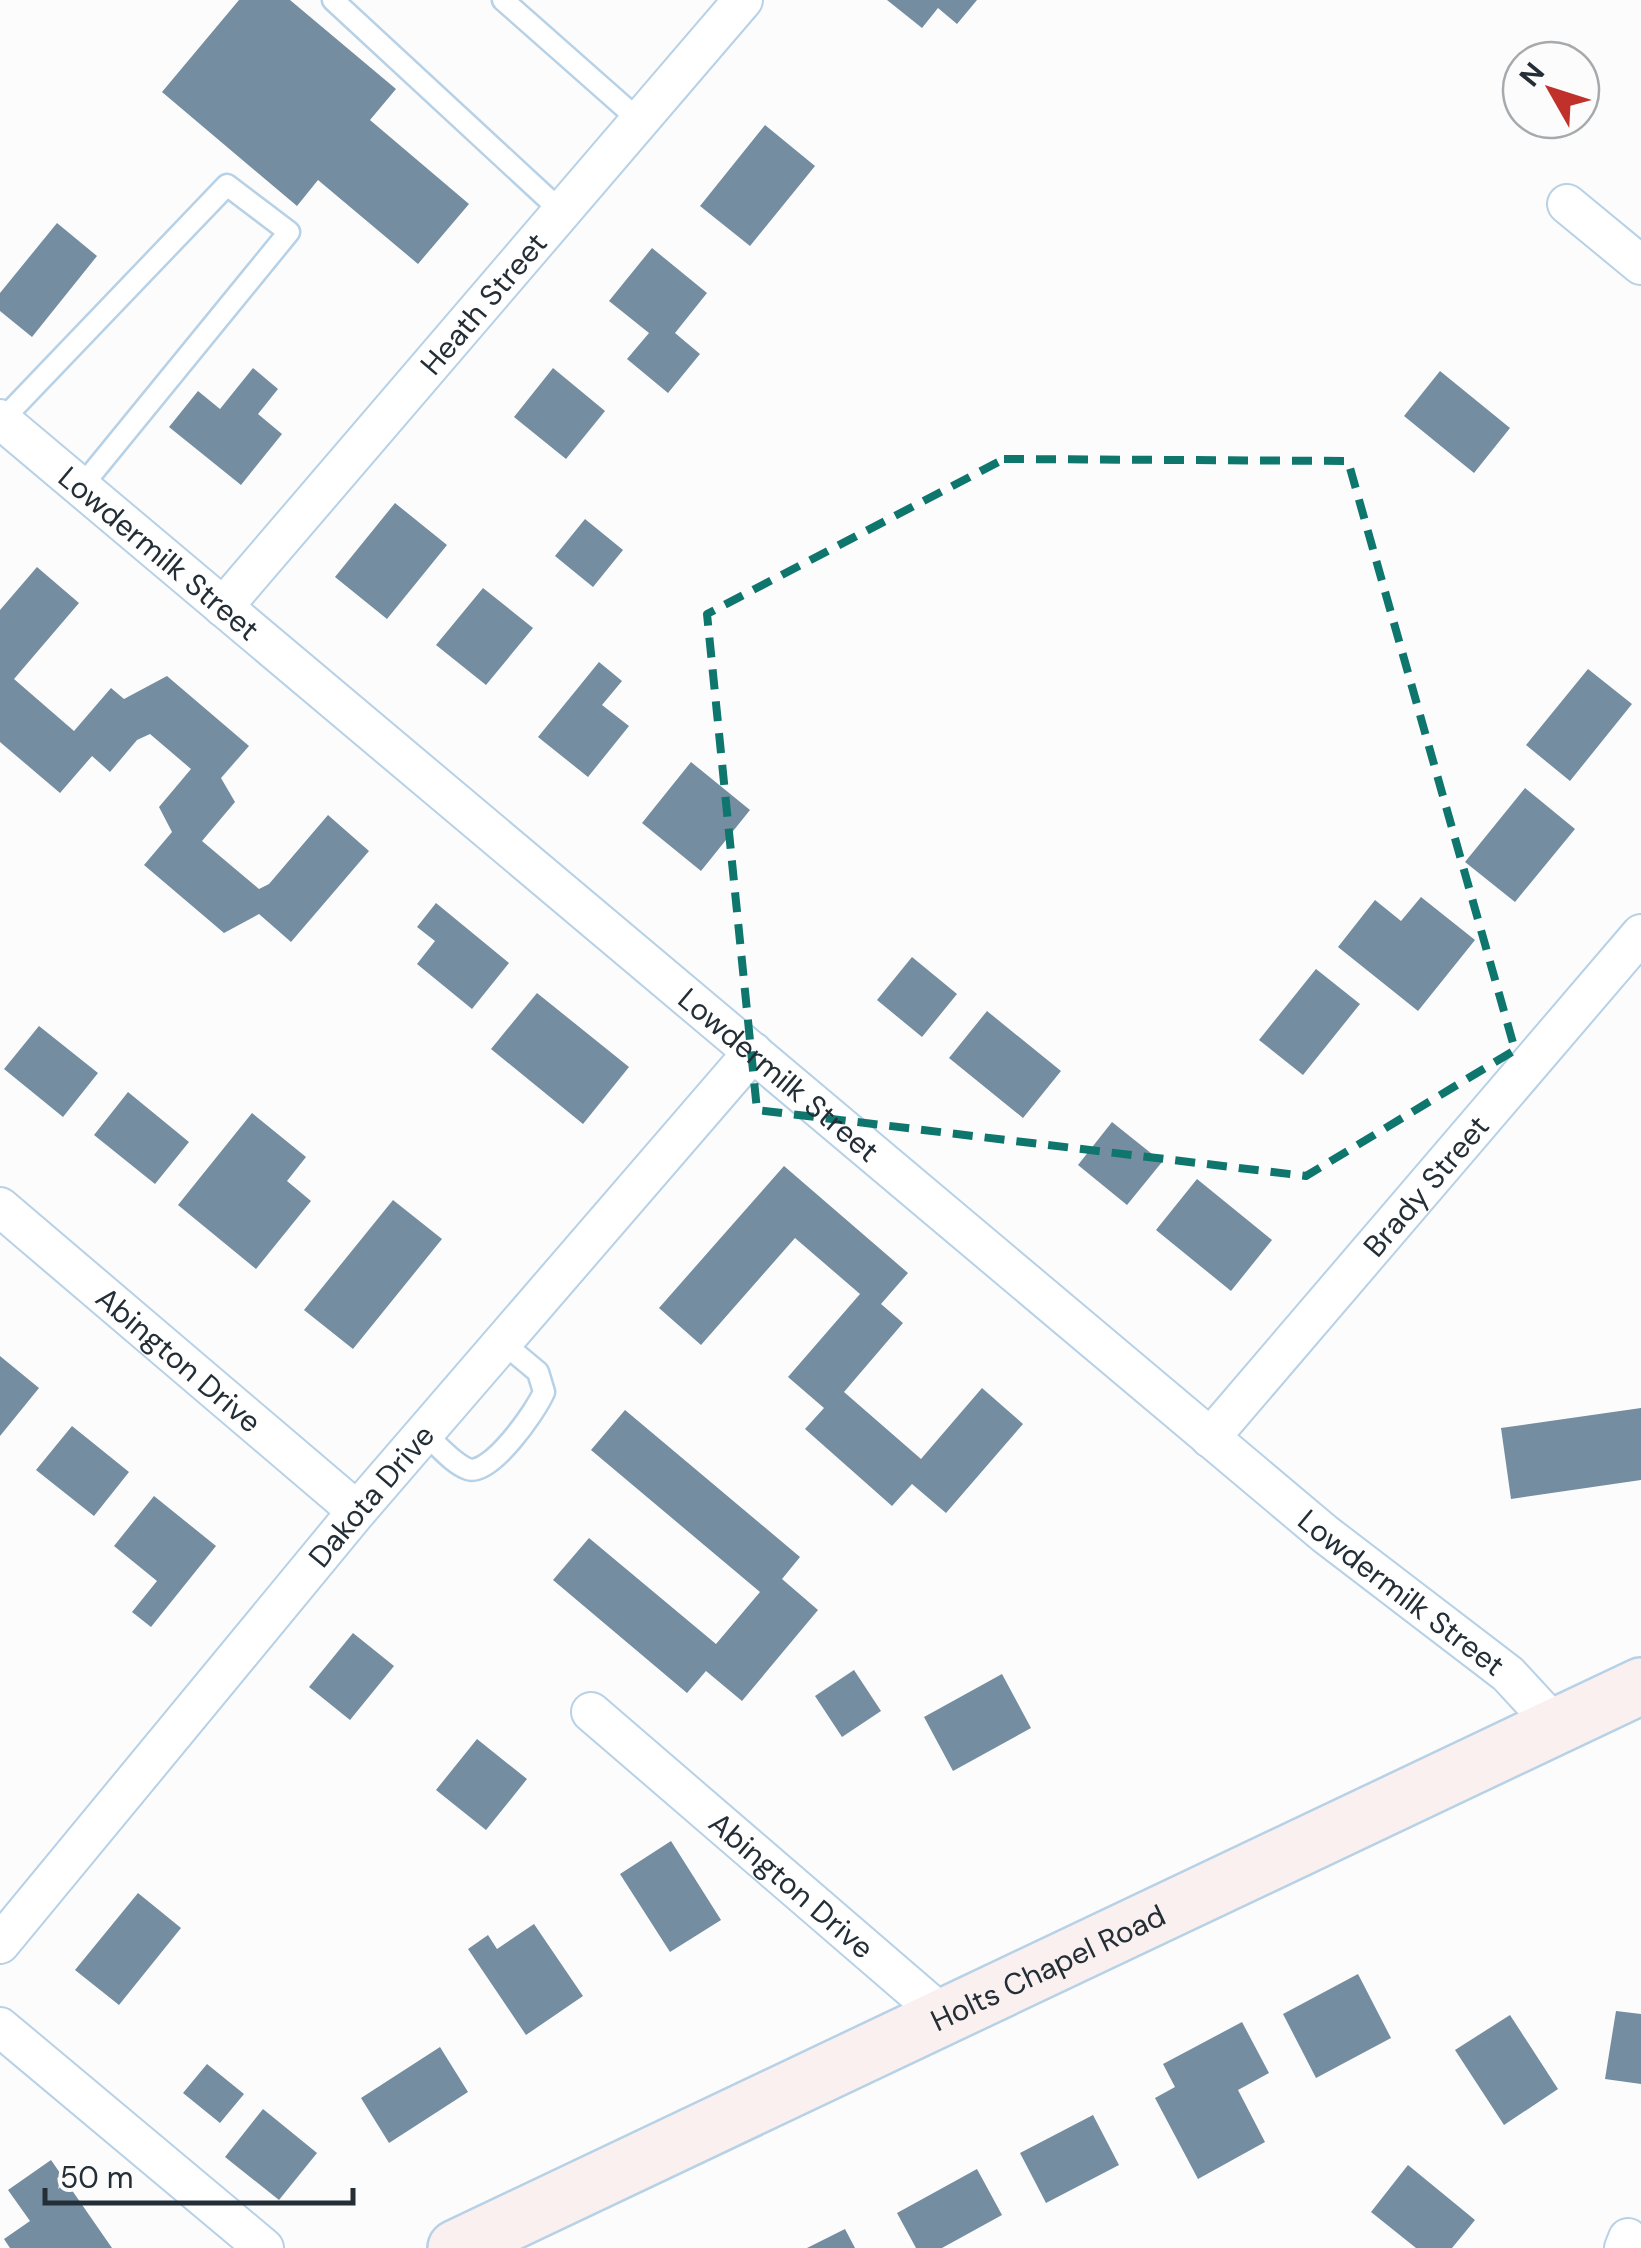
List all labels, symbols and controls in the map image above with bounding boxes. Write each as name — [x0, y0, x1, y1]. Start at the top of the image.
north arrow — [1501, 40, 1601, 140]
text: N — [1511, 55, 1553, 94]
street label: Heath Street — [411, 224, 555, 383]
street label: Lowdermilk Street — [51, 457, 268, 648]
street label: Lowdermilk Street — [671, 979, 887, 1170]
street label: Brady Street — [1354, 1107, 1497, 1264]
street label: Abington Drive — [88, 1278, 270, 1441]
street label: Dakota Drive — [299, 1416, 443, 1575]
street label: Lowdermilk Street — [1290, 1500, 1513, 1684]
street label: Abington Drive — [701, 1803, 882, 1967]
street label: Holts Chapel Road — [924, 1895, 1171, 2040]
scale bar — [45, 2143, 352, 2205]
text: 50 m — [60, 2158, 134, 2197]

